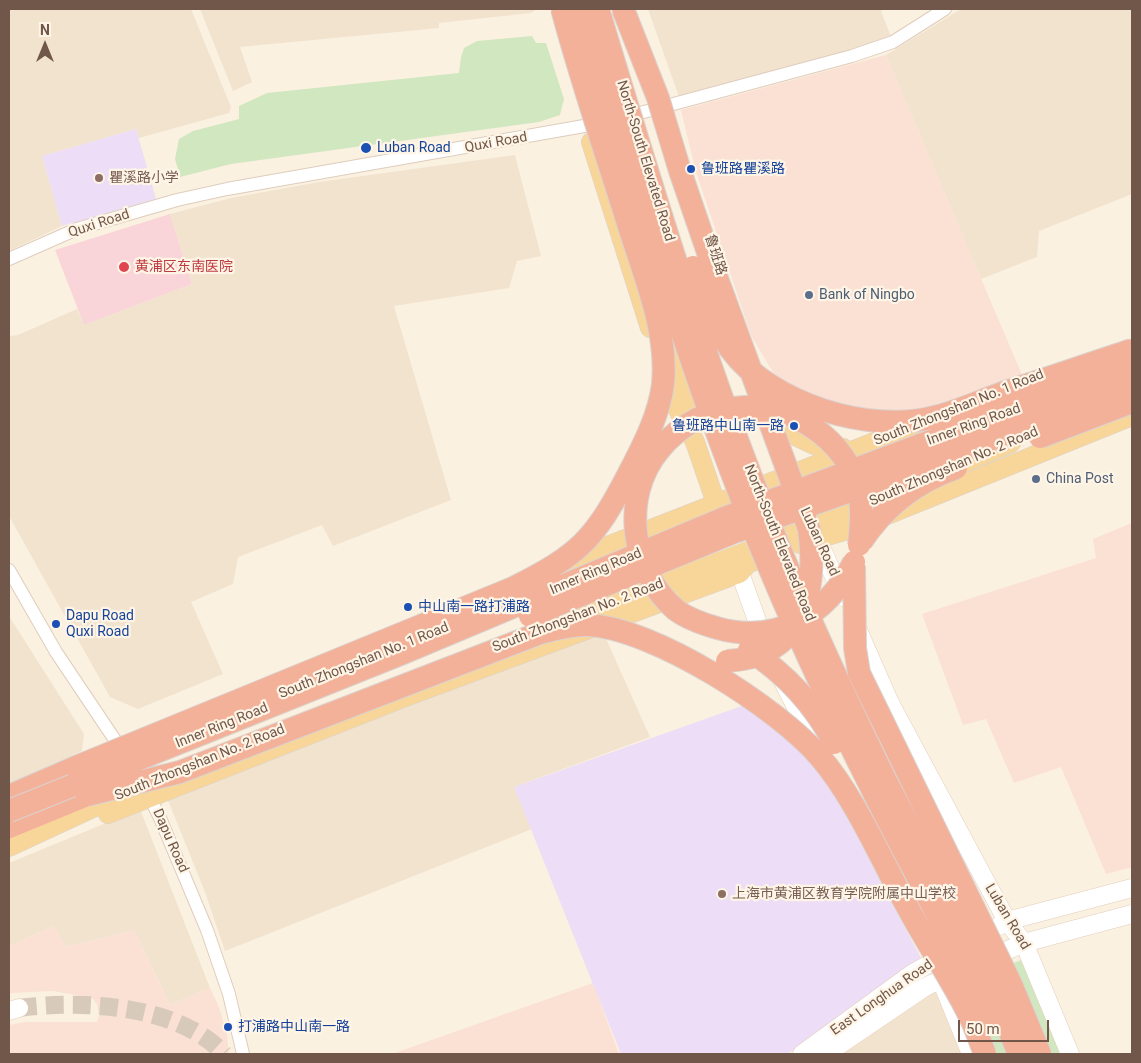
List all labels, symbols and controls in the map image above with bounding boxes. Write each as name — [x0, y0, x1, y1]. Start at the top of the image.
north arrow — [20, 20, 70, 70]
text: N — [40, 22, 50, 38]
street label: North-South Elevated Road — [612, 78, 678, 244]
street label: Quxi Road — [463, 129, 529, 157]
place label: Luban Road — [377, 140, 451, 156]
marker: Luban Road — [359, 141, 373, 155]
place label: 鲁班路瞿溪路 — [701, 161, 785, 177]
marker: 鲁班路瞿溪路 — [685, 163, 697, 175]
place label: 瞿溪路小学 — [109, 170, 179, 186]
marker: 瞿溪路小学 — [93, 172, 105, 184]
street label: Quxi Road — [66, 206, 132, 242]
street label: 鲁班路 — [701, 232, 729, 278]
place label: 黄浦区东南医院 — [135, 259, 233, 275]
marker: 黄浦区东南医院 — [117, 260, 131, 274]
place label: Bank of Ningbo — [819, 287, 915, 303]
marker: Bank of Ningbo — [803, 289, 815, 301]
street label: South Zhongshan No. 1 Road — [872, 366, 1046, 450]
street label: Inner Ring Road — [925, 400, 1023, 450]
place label: 鲁班路中山南一路 — [672, 418, 784, 434]
marker: 鲁班路中山南一路 — [788, 420, 800, 432]
street label: South Zhongshan No. 2 Road — [867, 424, 1041, 510]
street label: North-South Elevated Road — [740, 462, 818, 624]
place label: China Post — [1046, 471, 1114, 487]
marker: China Post — [1030, 473, 1042, 485]
street label: Luban Road — [796, 505, 842, 579]
street label: Inner Ring Road — [548, 545, 644, 599]
street label: South Zhongshan No. 2 Road — [490, 576, 666, 656]
place label: 中山南一路打浦路 — [418, 599, 530, 615]
marker: 中山南一路打浦路 — [402, 601, 414, 613]
place label: Dapu Road Quxi Road — [66, 608, 134, 640]
marker: Dapu Road Quxi Road — [50, 618, 62, 630]
street label: South Zhongshan No. 1 Road — [277, 619, 451, 703]
street label: Inner Ring Road — [173, 700, 271, 752]
street label: South Zhongshan No. 2 Road — [113, 721, 287, 805]
street label: Dapu Road — [149, 807, 191, 875]
street label: Luban Road — [981, 881, 1033, 953]
place label: 上海市黄浦区教育学院附属中山学校 — [732, 886, 956, 902]
marker: 上海市黄浦区教育学院附属中山学校 — [716, 888, 728, 900]
street label: East Longhua Road — [828, 957, 936, 1039]
scale bar — [961, 1010, 1052, 1042]
place label: 打浦路中山南一路 — [238, 1019, 350, 1035]
text: 50 m — [966, 1020, 1000, 1038]
marker: 打浦路中山南一路 — [222, 1021, 234, 1033]

